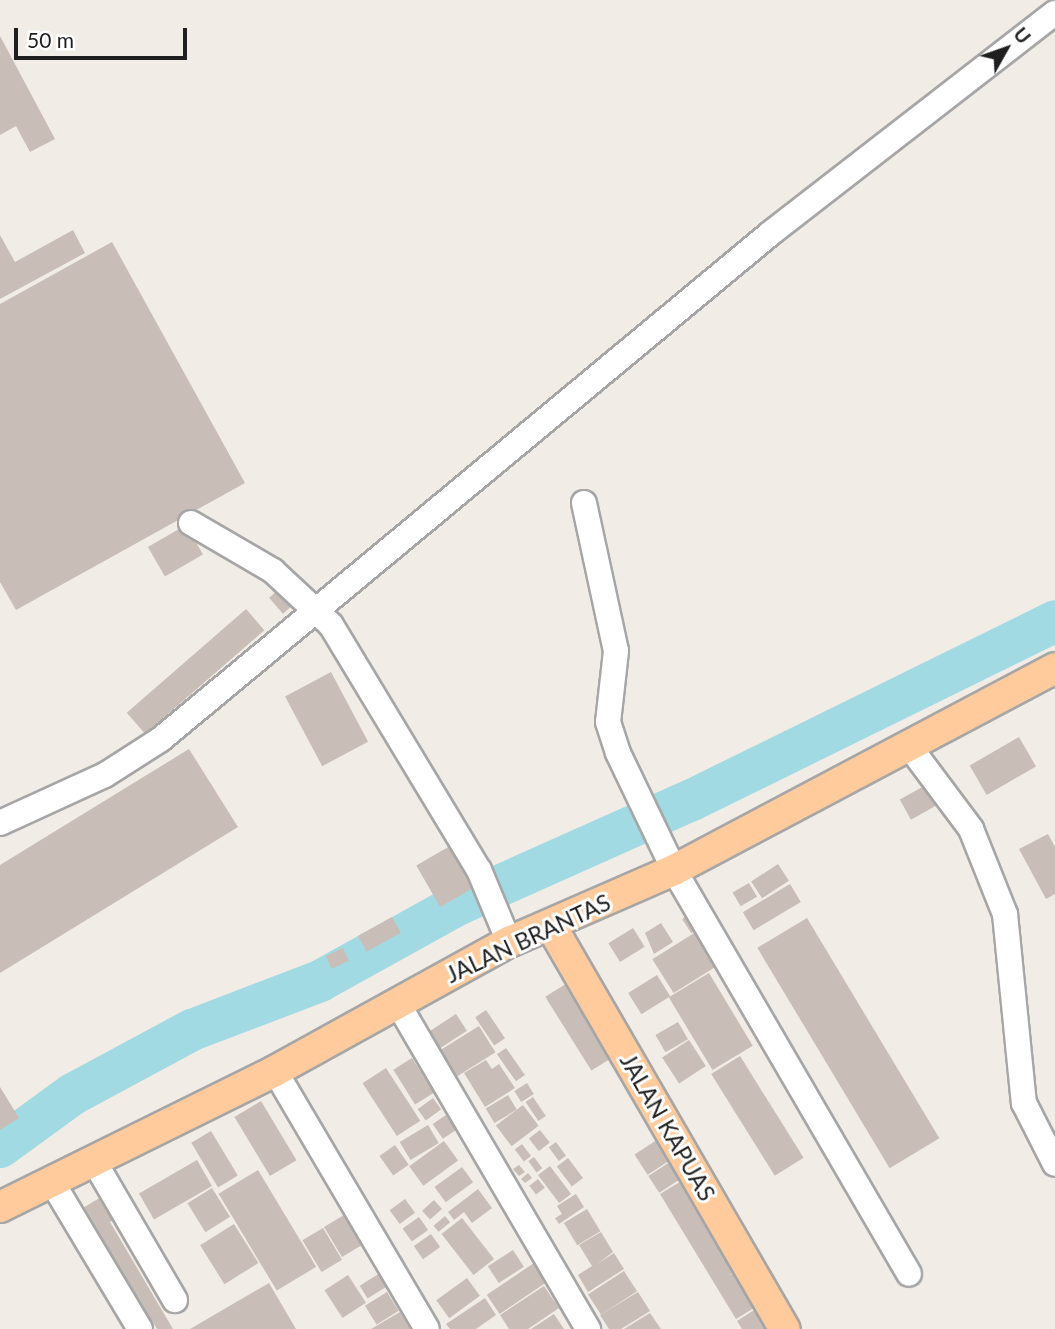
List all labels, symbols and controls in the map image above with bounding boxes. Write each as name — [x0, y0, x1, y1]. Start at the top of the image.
scale bar — [18, 14, 191, 58]
north arrow — [971, 14, 1041, 84]
text: U — [1009, 22, 1036, 48]
text: 50 m — [27, 27, 74, 52]
street label: JALAN BRANTAS — [441, 888, 615, 988]
street label: JALAN KAPUAS — [615, 1049, 721, 1205]

